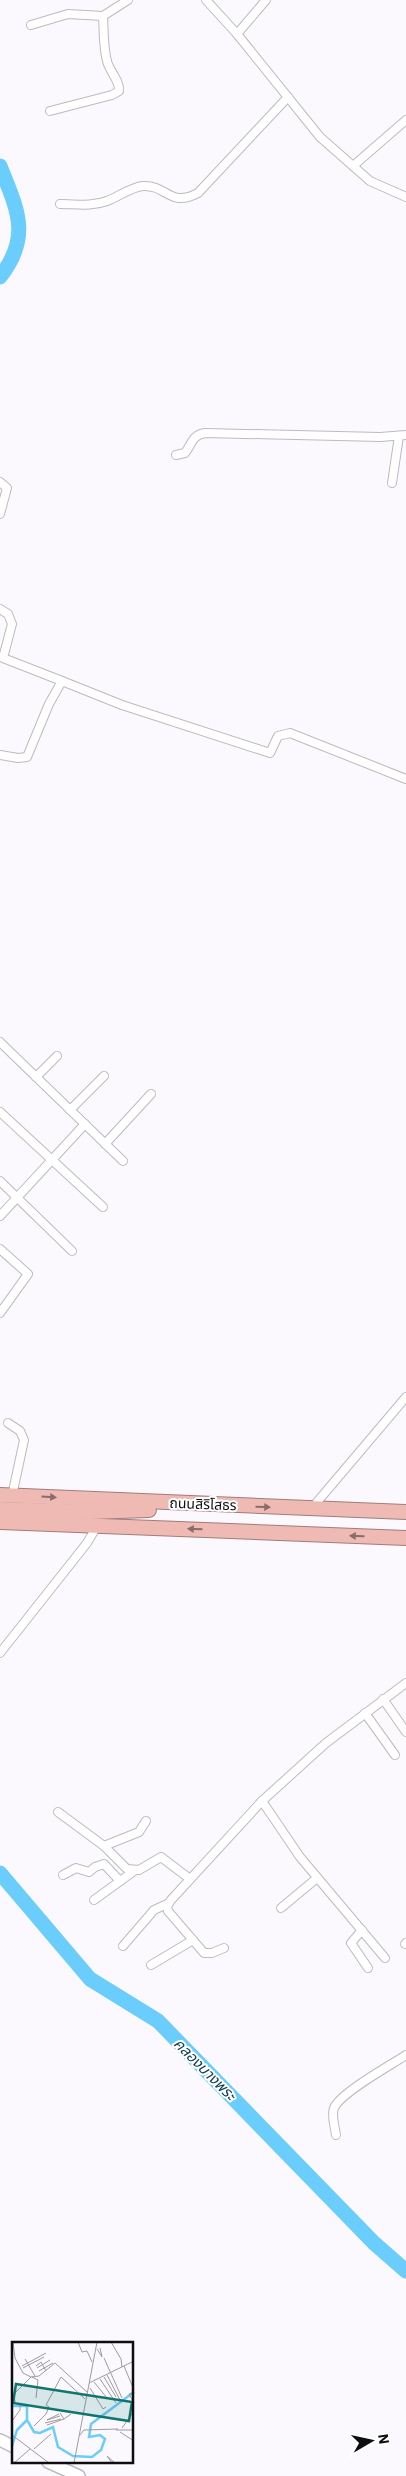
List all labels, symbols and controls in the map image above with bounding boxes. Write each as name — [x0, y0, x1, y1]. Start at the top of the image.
one-way arrow — [41, 1494, 57, 1502]
street label: ถนนสิริโสธร — [169, 1494, 237, 1514]
one-way arrow — [256, 1503, 272, 1511]
one-way arrow — [187, 1525, 203, 1533]
one-way arrow — [349, 1531, 365, 1539]
water label: คลองบางพระ — [170, 2034, 242, 2106]
inset map — [12, 2342, 134, 2464]
north arrow — [346, 2416, 396, 2466]
text: N — [374, 2433, 394, 2445]

